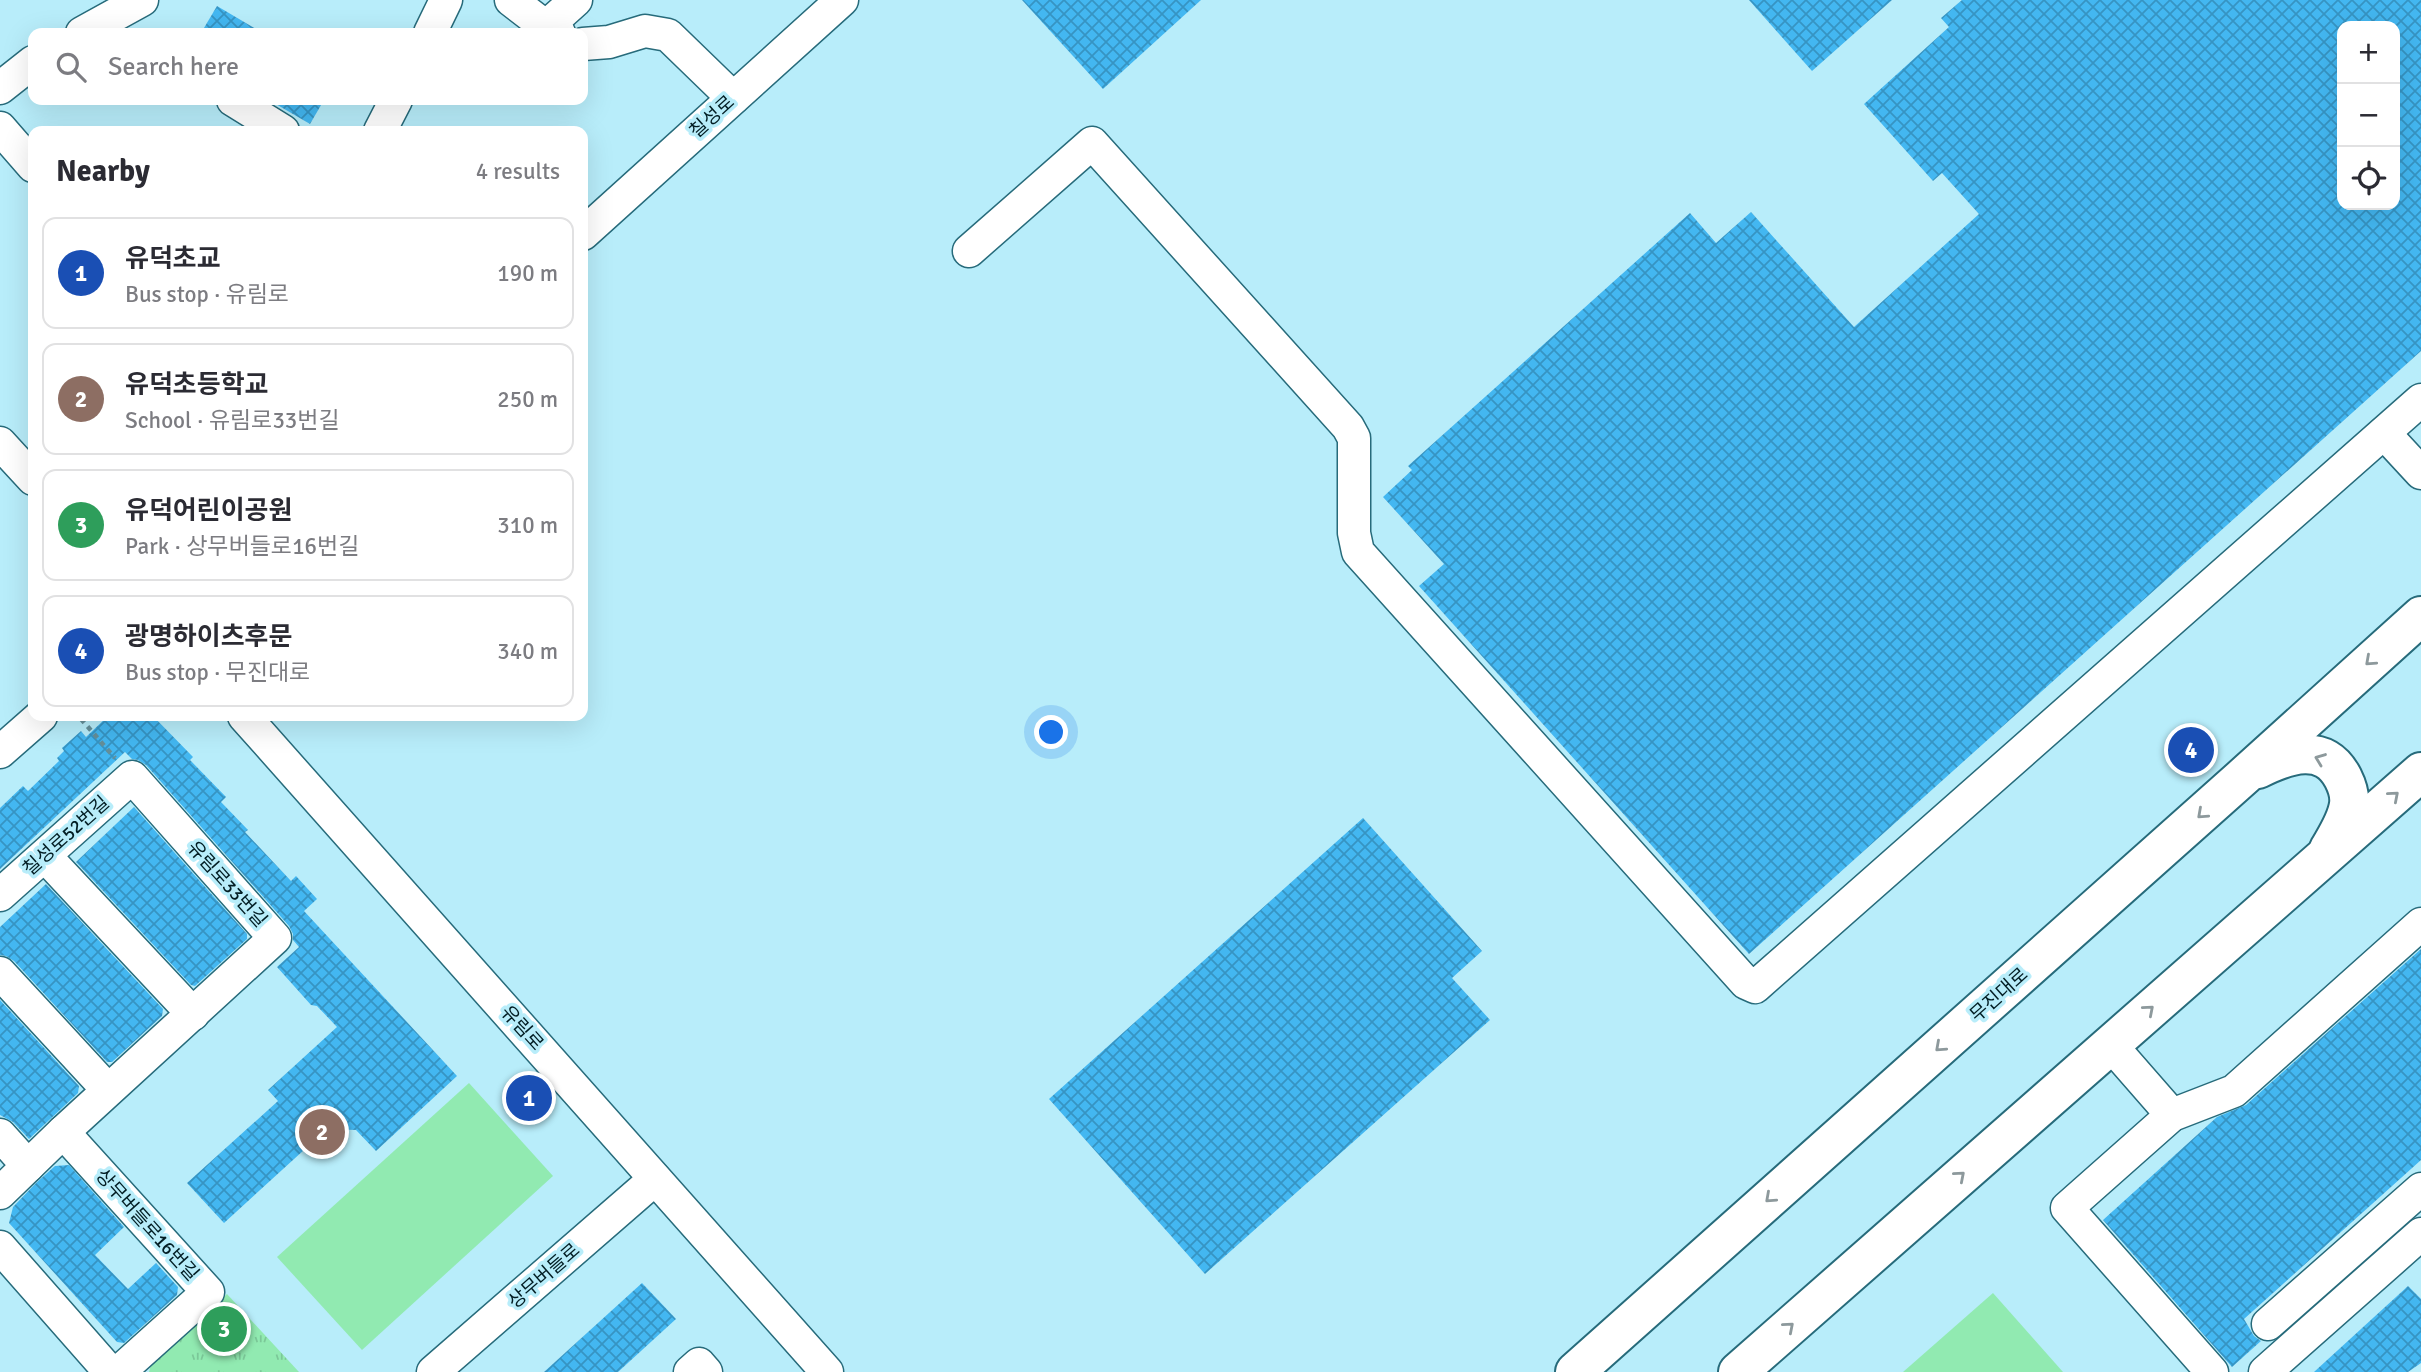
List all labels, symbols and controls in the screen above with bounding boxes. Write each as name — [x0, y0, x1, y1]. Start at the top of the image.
map controls — [2337, 21, 2400, 210]
button: + — [2337, 21, 2400, 84]
search box — [28, 28, 588, 105]
icon: search — [52, 48, 90, 86]
text: Search here — [108, 51, 239, 83]
button: − — [2337, 84, 2400, 147]
street label: 칠성로 — [684, 91, 740, 143]
button: locate — [2337, 147, 2400, 210]
text: Nearby — [56, 153, 150, 190]
text: 4 results — [476, 157, 560, 186]
text: 유덕초교 — [125, 243, 221, 275]
text: 1 — [75, 259, 87, 288]
text: 190 m — [497, 259, 558, 288]
text: Bus stop · 유림로 — [125, 280, 289, 309]
text: 유덕초등학교 — [125, 369, 269, 401]
text: 2 — [75, 385, 87, 414]
text: 250 m — [497, 385, 558, 414]
text: School · 유림로33번길 — [125, 406, 340, 435]
text: 유덕어린이공원 — [125, 495, 292, 527]
text: 3 — [75, 511, 87, 540]
text: 310 m — [497, 511, 558, 540]
text: Park · 상무버들로16번길 — [125, 532, 359, 561]
text: 광명하이츠후문 — [125, 621, 292, 653]
text: 4 — [75, 637, 87, 666]
text: 340 m — [497, 637, 558, 666]
one-way arrow — [2365, 653, 2378, 665]
text: Bus stop · 무진대로 — [125, 658, 310, 687]
your location — [1034, 715, 1068, 749]
pin: 4 — [2168, 724, 2214, 776]
one-way arrow — [2314, 753, 2327, 767]
street label: 칠성로52번길 — [18, 791, 114, 881]
one-way arrow — [2386, 792, 2399, 804]
one-way arrow — [2197, 806, 2210, 818]
street label: 유림로33번길 — [182, 836, 272, 932]
street label: 무진대로 — [1965, 963, 2033, 1027]
street label: 유림로 — [496, 1000, 548, 1056]
one-way arrow — [2141, 1006, 2154, 1018]
one-way arrow — [1935, 1039, 1948, 1051]
pin: 1 — [506, 1072, 552, 1124]
pin: 2 — [299, 1106, 345, 1158]
street label: 상무버들로16번길 — [90, 1164, 204, 1286]
one-way arrow — [1952, 1172, 1965, 1184]
one-way arrow — [1766, 1190, 1779, 1202]
street label: 상무버들로 — [503, 1238, 585, 1314]
pin: 3 — [201, 1303, 247, 1355]
one-way arrow — [1781, 1323, 1794, 1335]

